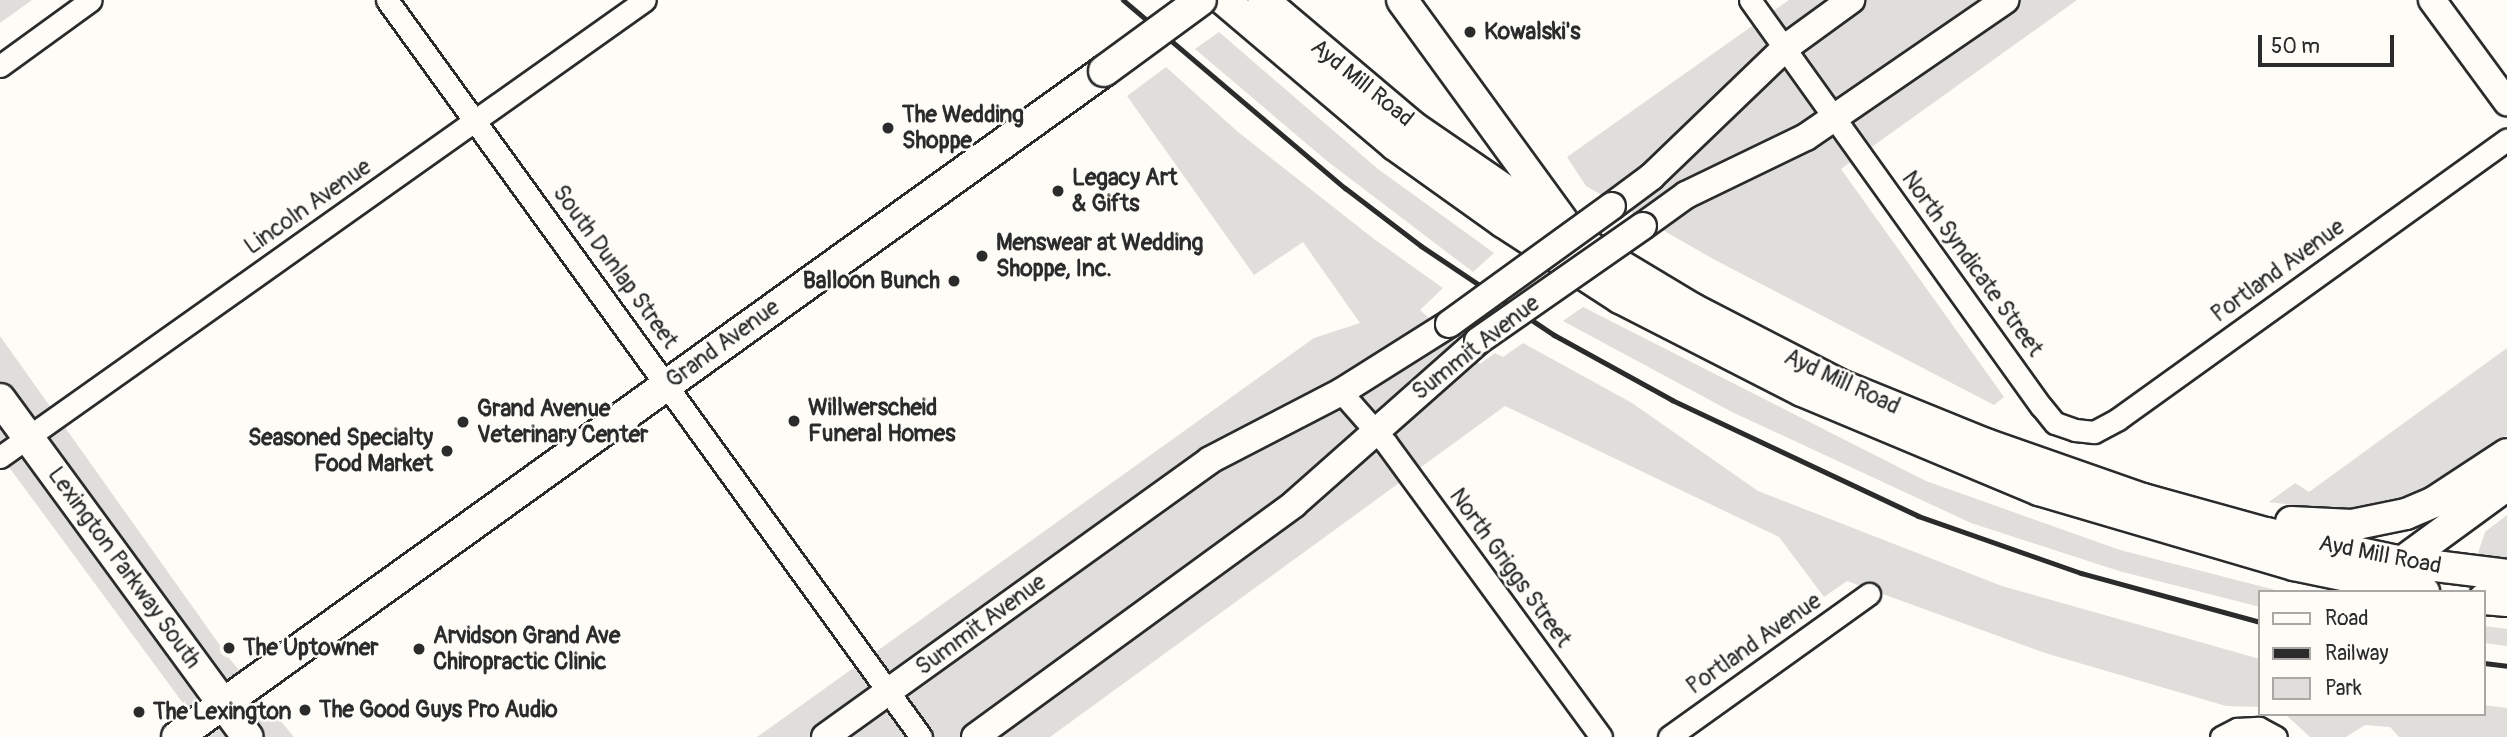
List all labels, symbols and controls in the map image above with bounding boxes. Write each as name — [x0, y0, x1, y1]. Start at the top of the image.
place label: Kowalski's — [1484, 18, 1580, 46]
scale bar — [2262, 21, 2398, 65]
marker: Kowalski's — [1462, 24, 1478, 40]
street label: Ayd Mill Road — [1305, 33, 1419, 133]
text: 50 m — [2271, 33, 2320, 60]
place label: The Wedding Shoppe — [902, 101, 1024, 155]
marker: The Wedding Shoppe — [880, 120, 896, 136]
street label: Lincoln Avenue — [239, 153, 377, 261]
place label: Legacy Art & Gifts — [1072, 164, 1177, 218]
street label: North Syndicate Street — [1895, 166, 2049, 362]
street label: South Dunlap Street — [546, 180, 684, 354]
marker: Legacy Art & Gifts — [1050, 183, 1066, 199]
street label: Portland Avenue — [2206, 213, 2350, 329]
place label: Menswear at Wedding Shoppe, Inc. — [996, 229, 1203, 283]
marker: Menswear at Wedding Shoppe, Inc. — [974, 248, 990, 264]
place label: Balloon Bunch — [803, 267, 940, 295]
marker: Balloon Bunch — [946, 273, 962, 289]
street label: Summit Avenue — [1407, 290, 1545, 406]
street label: Grand Avenue — [661, 294, 785, 394]
street label: Ayd Mill Road — [1780, 343, 1904, 421]
place label: Willwerscheid Funeral Homes — [808, 394, 955, 448]
place label: Grand Avenue Veterinary Center — [477, 395, 648, 449]
marker: Willwerscheid Funeral Homes — [786, 413, 802, 429]
marker: Grand Avenue Veterinary Center — [455, 414, 471, 430]
place label: Seasoned Specialty Food Market — [248, 424, 433, 478]
marker: Seasoned Specialty Food Market — [439, 443, 455, 459]
street label: Lexington Parkway South — [42, 462, 206, 674]
street label: North Griggs Street — [1443, 483, 1577, 653]
street label: Ayd Mill Road — [2316, 530, 2444, 580]
street label: Summit Avenue — [911, 569, 1051, 681]
street label: Portland Avenue — [1681, 587, 1827, 701]
legend — [2258, 590, 2486, 716]
text: Road — [2325, 605, 2369, 632]
place label: Arvidson Grand Ave Chiropractic Clinic — [433, 622, 620, 676]
place label: The Uptowner — [243, 634, 378, 662]
marker: The Uptowner — [221, 640, 237, 656]
text: Railway — [2325, 640, 2389, 667]
marker: Arvidson Grand Ave Chiropractic Clinic — [411, 641, 427, 657]
text: Park — [2325, 675, 2362, 702]
place label: The Good Guys Pro Audio — [319, 696, 558, 724]
place label: The Lexington — [153, 698, 292, 726]
marker: The Good Guys Pro Audio — [297, 702, 313, 718]
marker: The Lexington — [131, 704, 147, 720]

